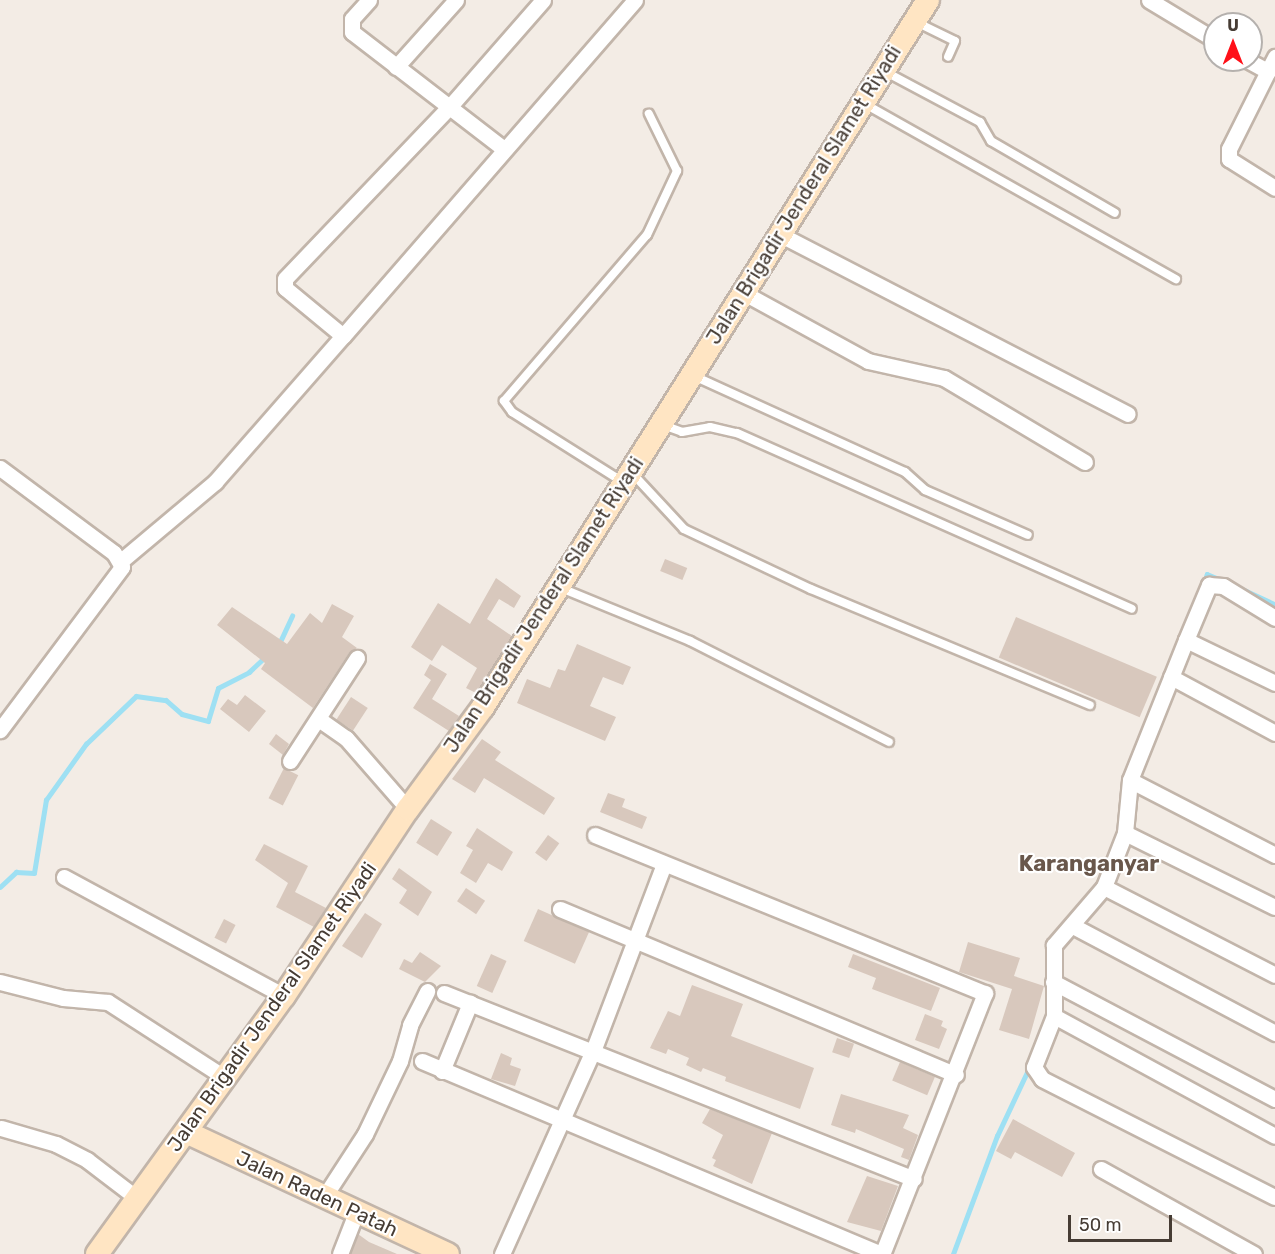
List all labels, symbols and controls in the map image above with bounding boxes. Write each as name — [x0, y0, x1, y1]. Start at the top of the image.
north arrow — [1203, 12, 1263, 72]
text: U — [1227, 16, 1239, 35]
street label: Jalan Brigadir Jenderal Slamet Riyadi — [702, 41, 906, 349]
street label: Jalan Brigadir Jenderal Slamet Riyadi — [439, 452, 649, 758]
district label: Karanganyar — [1019, 851, 1159, 877]
street label: Jalan Brigadir Jenderal Slamet Riyadi — [162, 857, 382, 1157]
street label: Jalan Raden Patah — [232, 1146, 402, 1242]
scale bar — [1071, 1203, 1174, 1241]
text: 50 m — [1079, 1214, 1122, 1236]

